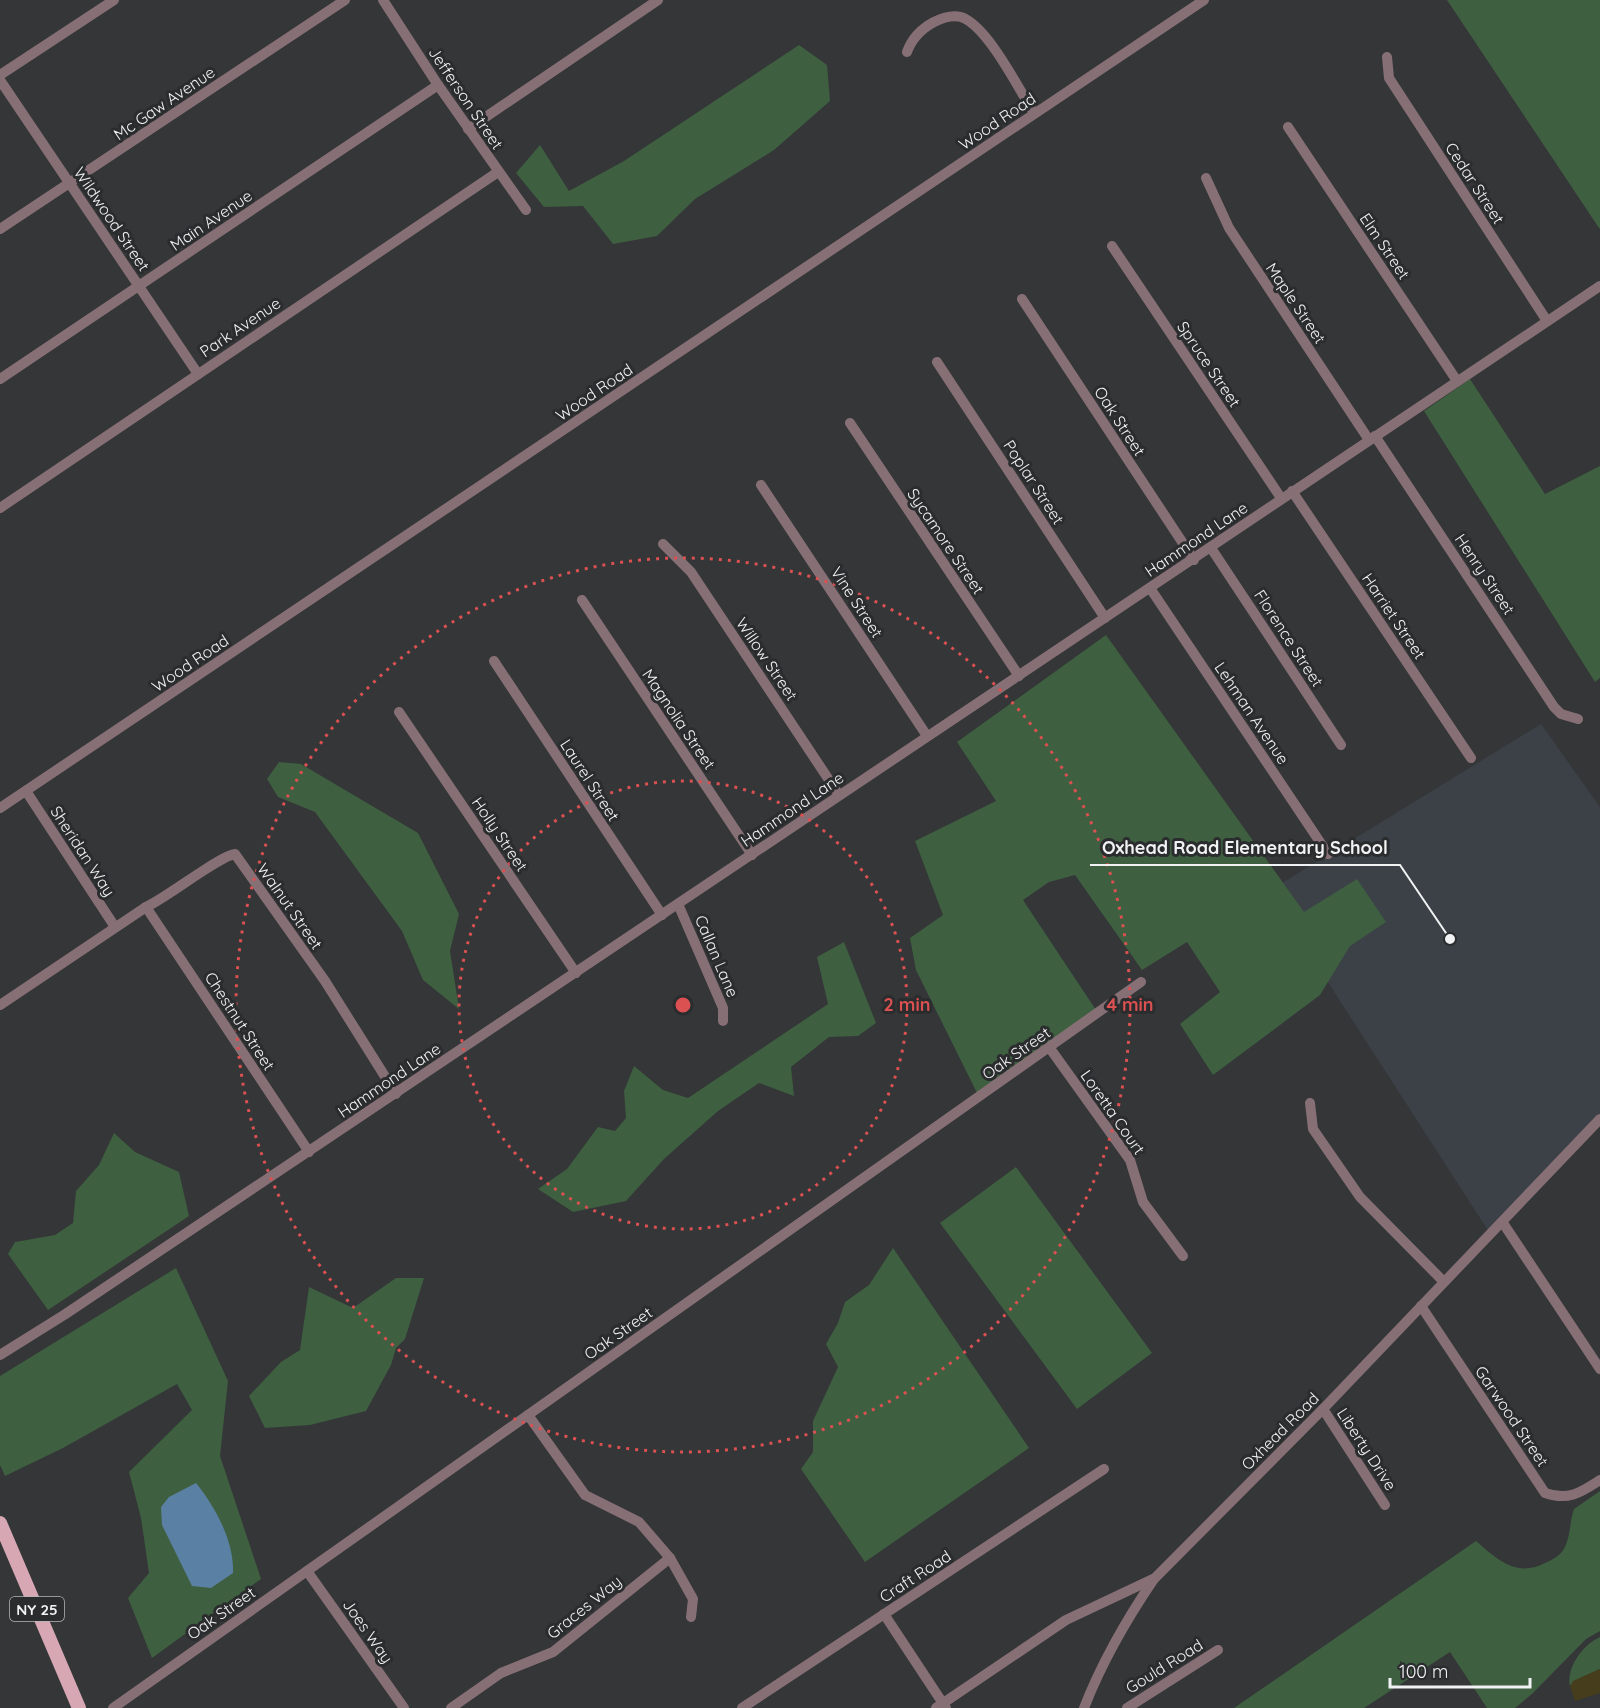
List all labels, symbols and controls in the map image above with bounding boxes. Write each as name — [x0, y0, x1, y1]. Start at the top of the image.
street label: Jefferson Street — [424, 43, 508, 153]
street label: Mc Gaw Avenue — [110, 62, 218, 144]
street label: Wood Road — [955, 88, 1039, 154]
street label: Cedar Street — [1441, 138, 1509, 228]
street label: Wildwood Street — [70, 163, 154, 275]
street label: Main Avenue — [166, 185, 256, 255]
street label: Elm Street — [1356, 209, 1414, 283]
street label: Maple Street — [1262, 259, 1330, 347]
street label: Park Avenue — [196, 293, 284, 361]
street label: Spruce Street — [1173, 317, 1245, 411]
street label: Wood Road — [552, 359, 636, 425]
street label: Oak Street — [1090, 383, 1150, 459]
street label: Poplar Street — [999, 436, 1069, 528]
street label: Sycamore Street — [903, 484, 989, 598]
street label: Hammond Lane — [1141, 497, 1251, 581]
street label: Henry Street — [1451, 530, 1519, 618]
street label: Vine Street — [827, 563, 887, 641]
street label: Harriet Street — [1358, 569, 1430, 663]
street label: Florence Street — [1250, 586, 1328, 690]
street label: Willow Street — [732, 614, 802, 704]
street label: Wood Road — [148, 630, 232, 696]
street label: Lehman Avenue — [1210, 658, 1294, 768]
street label: Magnolia Street — [638, 665, 720, 773]
street label: Laurel Street — [556, 735, 624, 825]
street label: Hammond Lane — [737, 767, 847, 851]
street label: Holly Street — [468, 793, 532, 875]
street label: Sheridan Way — [46, 802, 120, 900]
callout: Oxhead Road Elementary School — [1090, 829, 1400, 865]
text: Oxhead Road Elementary School — [1102, 836, 1388, 859]
street label: Walnut Street — [253, 859, 327, 953]
street label: Callan Lane — [691, 912, 743, 1000]
street label: Chestnut Street — [201, 968, 279, 1074]
text: 2 min — [884, 993, 930, 1016]
text: 4 min — [1106, 993, 1154, 1016]
centre of rings — [673, 995, 693, 1015]
street label: Oak Street — [978, 1022, 1054, 1084]
street label: Hammond Lane — [334, 1038, 444, 1122]
street label: Loretta Court — [1076, 1066, 1150, 1158]
street label: Oak Street — [580, 1302, 656, 1364]
street label: Garwood Street — [1471, 1362, 1553, 1470]
street label: Oxhead Road — [1237, 1388, 1323, 1474]
street label: Liberty Drive — [1333, 1404, 1401, 1494]
street label: Craft Road — [875, 1545, 955, 1607]
street label: Graces Way — [543, 1571, 625, 1643]
street label: Oak Street — [183, 1582, 259, 1644]
street label: Joes Way — [339, 1595, 397, 1667]
road number: NY 25 — [10, 1597, 64, 1621]
street label: Gould Road — [1122, 1634, 1206, 1698]
scale bar — [1390, 1651, 1530, 1689]
text: 100 m — [1399, 1660, 1448, 1683]

